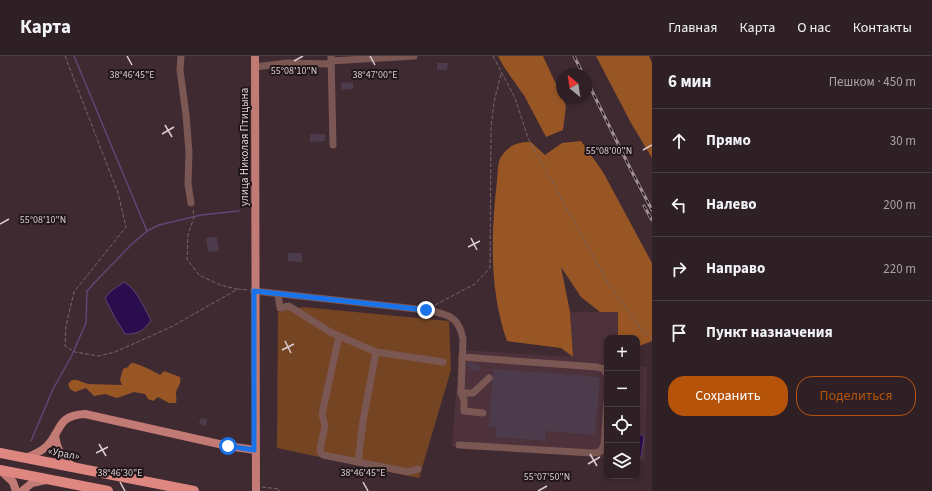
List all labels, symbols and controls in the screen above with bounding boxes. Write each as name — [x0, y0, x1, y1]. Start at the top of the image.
text: Карта — [20, 14, 71, 41]
text: Главная — [668, 18, 717, 38]
text: Карта — [739, 18, 775, 38]
text: О нас — [797, 18, 831, 38]
text: Контакты — [853, 18, 912, 38]
text: 55°08'10"N — [271, 64, 317, 78]
text: 38°46'45"E — [109, 68, 155, 82]
text: 38°47'00"E — [352, 68, 398, 82]
north arrow — [556, 68, 592, 104]
text: 6 мин — [668, 70, 711, 94]
text: Пешком · 450 m — [829, 73, 916, 91]
street label: улица Николая Птицына — [237, 88, 252, 206]
icon: ahead — [668, 130, 690, 152]
text: Прямо — [706, 130, 751, 151]
text: 30 m — [890, 132, 916, 150]
text: 55°08'00"N — [586, 144, 632, 158]
icon: left — [668, 194, 690, 216]
text: Налево — [706, 194, 757, 215]
text: 200 m — [883, 196, 916, 214]
text: 55°08'10"N — [20, 213, 66, 227]
icon: right — [668, 258, 690, 280]
text: Направо — [706, 258, 765, 279]
text: 220 m — [883, 260, 916, 278]
route end — [417, 301, 435, 319]
icon: arrive — [668, 322, 690, 344]
text: Пункт назначения — [706, 322, 833, 343]
map controls — [604, 335, 640, 479]
button: + — [604, 335, 640, 371]
button: − — [604, 371, 640, 407]
button: Сохранить — [668, 376, 788, 416]
button: Поделиться — [796, 376, 916, 416]
button: locate — [604, 407, 640, 443]
route start — [219, 437, 237, 455]
street label: «Урал» — [47, 443, 81, 464]
button: layers — [604, 443, 640, 479]
text: 38°46'30"E — [97, 466, 143, 480]
text: 38°46'45"E — [340, 466, 386, 480]
text: 55°07'50"N — [524, 470, 570, 484]

